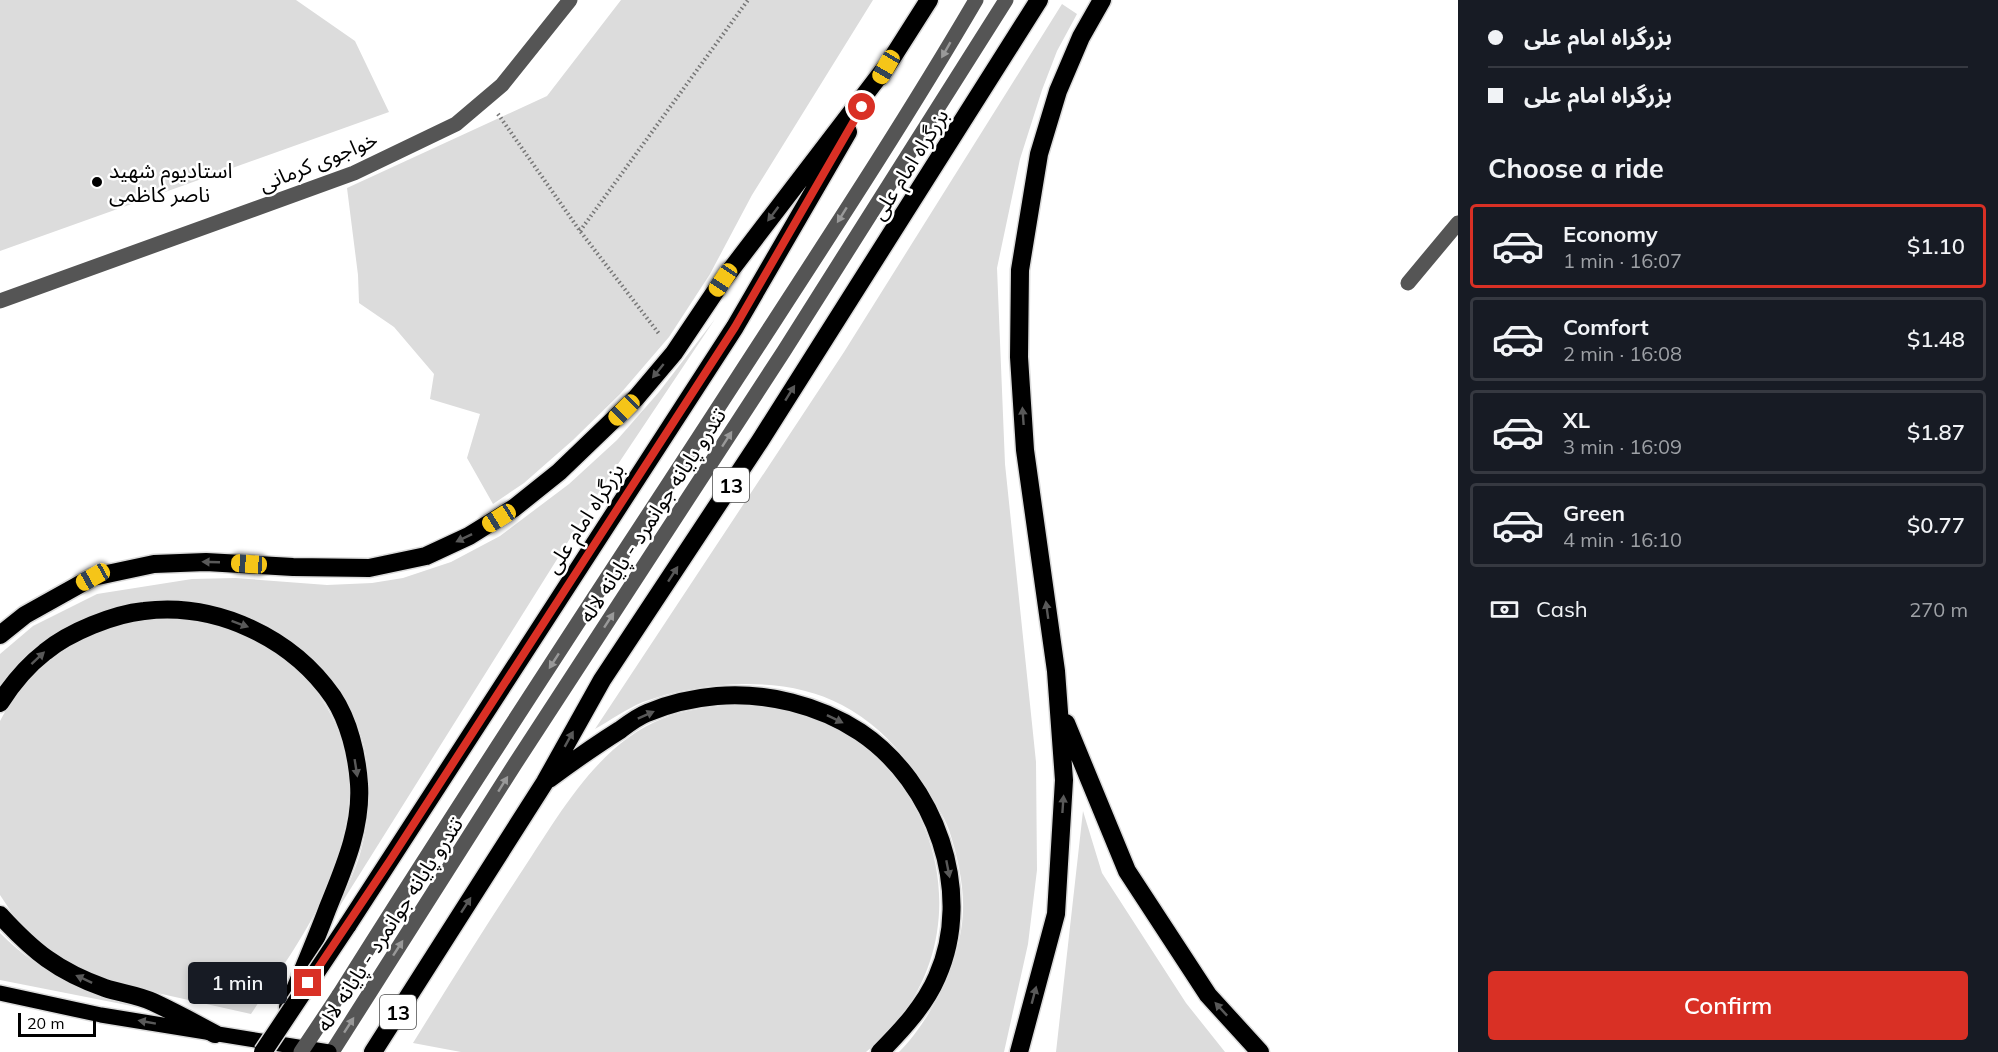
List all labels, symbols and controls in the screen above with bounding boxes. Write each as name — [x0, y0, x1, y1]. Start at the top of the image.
text: بزرگراه امام علی — [1524, 23, 1672, 51]
one-way arrow — [941, 42, 952, 58]
car — [869, 47, 903, 87]
text: بزرگراه امام علی — [1524, 81, 1672, 109]
route start — [848, 93, 875, 120]
street label: بزرگراه امام علی — [864, 104, 957, 227]
street label: خواجوی کرمانی — [255, 125, 381, 197]
text: Choose a ride — [1488, 151, 1664, 185]
place label: استادیوم شهید ناصر کاظمی — [109, 157, 232, 207]
marker: استادیوم شهید ناصر کاظمی — [90, 175, 104, 189]
one-way arrow — [767, 206, 780, 222]
one-way arrow — [837, 207, 848, 223]
icon: car — [1491, 219, 1545, 273]
text: Economy — [1563, 220, 1658, 248]
text: $1.10 — [1907, 232, 1965, 260]
text: 1 min · 16:07 — [1563, 248, 1682, 273]
car — [705, 260, 741, 300]
icon: car — [1491, 312, 1545, 366]
text: Comfort — [1563, 313, 1649, 341]
text: $1.48 — [1907, 325, 1965, 353]
text: 2 min · 16:08 — [1563, 341, 1682, 366]
one-way arrow — [652, 363, 665, 379]
one-way arrow — [785, 385, 796, 401]
car — [605, 391, 643, 429]
street label: تندرو پایانه جوانمرد - پایانه لاله — [573, 403, 732, 628]
icon: car — [1491, 405, 1545, 459]
text: XL — [1563, 406, 1590, 434]
one-way arrow — [1018, 407, 1028, 426]
text: $1.87 — [1907, 418, 1965, 446]
one-way arrow — [721, 431, 732, 447]
text: 3 min · 16:09 — [1563, 434, 1682, 459]
street label: بزرگراه امام علی — [539, 458, 633, 580]
road number: 13 — [713, 468, 749, 502]
icon: car — [1491, 498, 1545, 552]
text: Green — [1563, 499, 1625, 527]
car — [479, 501, 519, 535]
text: $0.77 — [1907, 511, 1965, 539]
text: 4 min · 16:10 — [1563, 527, 1682, 552]
one-way arrow — [455, 534, 472, 543]
car — [230, 554, 268, 574]
one-way arrow — [202, 558, 221, 567]
car — [73, 560, 113, 594]
one-way arrow — [667, 565, 678, 582]
icon: cash — [1488, 593, 1521, 626]
text: Cash — [1536, 595, 1588, 623]
text: 270 m — [1909, 597, 1968, 622]
one-way arrow — [1043, 600, 1052, 619]
one-way arrow — [603, 612, 614, 628]
one-way arrow — [231, 620, 249, 630]
one-way arrow — [30, 652, 44, 666]
one-way arrow — [548, 653, 560, 669]
one-way arrow — [638, 710, 655, 719]
one-way arrow — [826, 714, 843, 724]
one-way arrow — [564, 730, 574, 747]
one-way arrow — [352, 758, 361, 777]
one-way arrow — [497, 775, 508, 792]
one-way arrow — [1058, 794, 1068, 813]
street label: تندرو پایانه جوانمرد - پایانه لاله — [310, 812, 469, 1037]
one-way arrow — [944, 859, 953, 878]
one-way arrow — [461, 896, 472, 913]
one-way arrow — [393, 940, 404, 957]
callout: 1 min — [188, 962, 287, 1004]
route end — [294, 969, 321, 996]
text: 1 min — [212, 970, 263, 995]
button: Confirm — [1488, 971, 1968, 1040]
one-way arrow — [76, 975, 93, 984]
one-way arrow — [1029, 986, 1039, 1005]
road number: 13 — [380, 995, 416, 1029]
one-way arrow — [1215, 1002, 1228, 1017]
scale bar — [18, 1010, 96, 1038]
text: 20 m — [27, 1013, 64, 1033]
one-way arrow — [343, 1017, 355, 1033]
one-way arrow — [137, 1018, 156, 1027]

